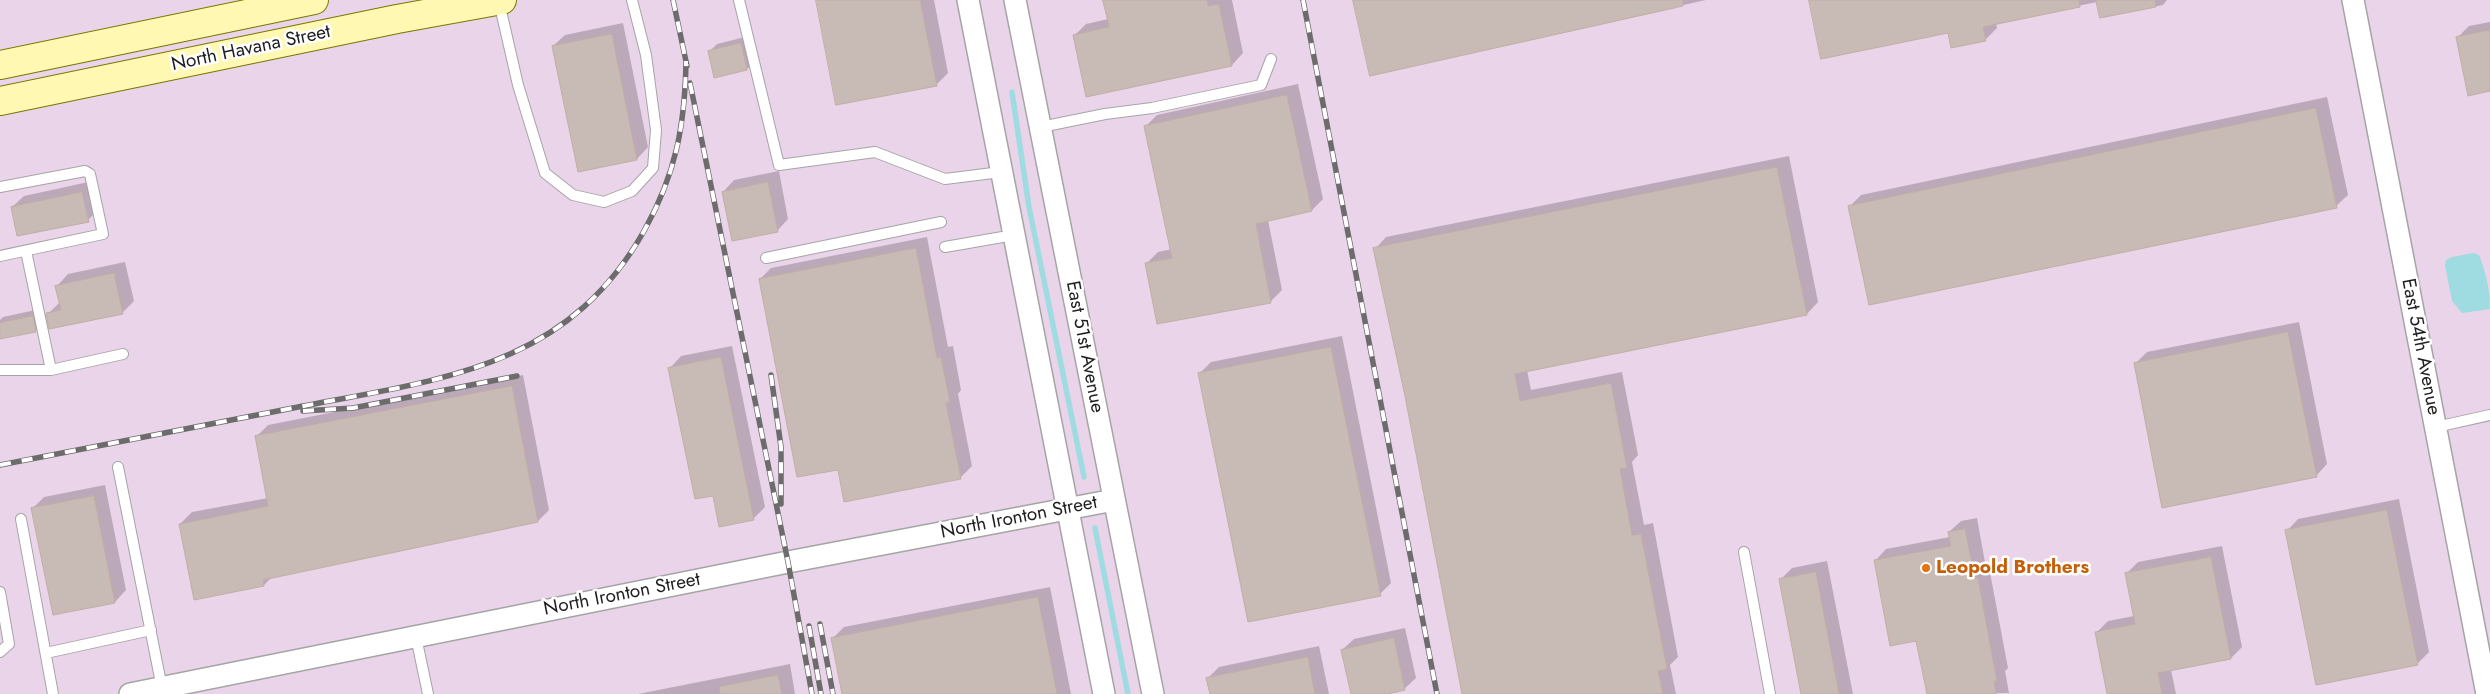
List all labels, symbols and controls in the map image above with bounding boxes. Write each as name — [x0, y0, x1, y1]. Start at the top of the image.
street label: North Havana Street — [169, 21, 333, 77]
street label: East 54th Avenue — [2396, 277, 2444, 417]
street label: East 51st Avenue — [1060, 279, 1108, 415]
street label: North Ironton Street — [939, 492, 1099, 544]
place label: Leopold Brothers — [1936, 557, 2089, 579]
marker: Leopold Brothers — [1920, 562, 1932, 574]
street label: North Ironton Street — [542, 569, 702, 621]

